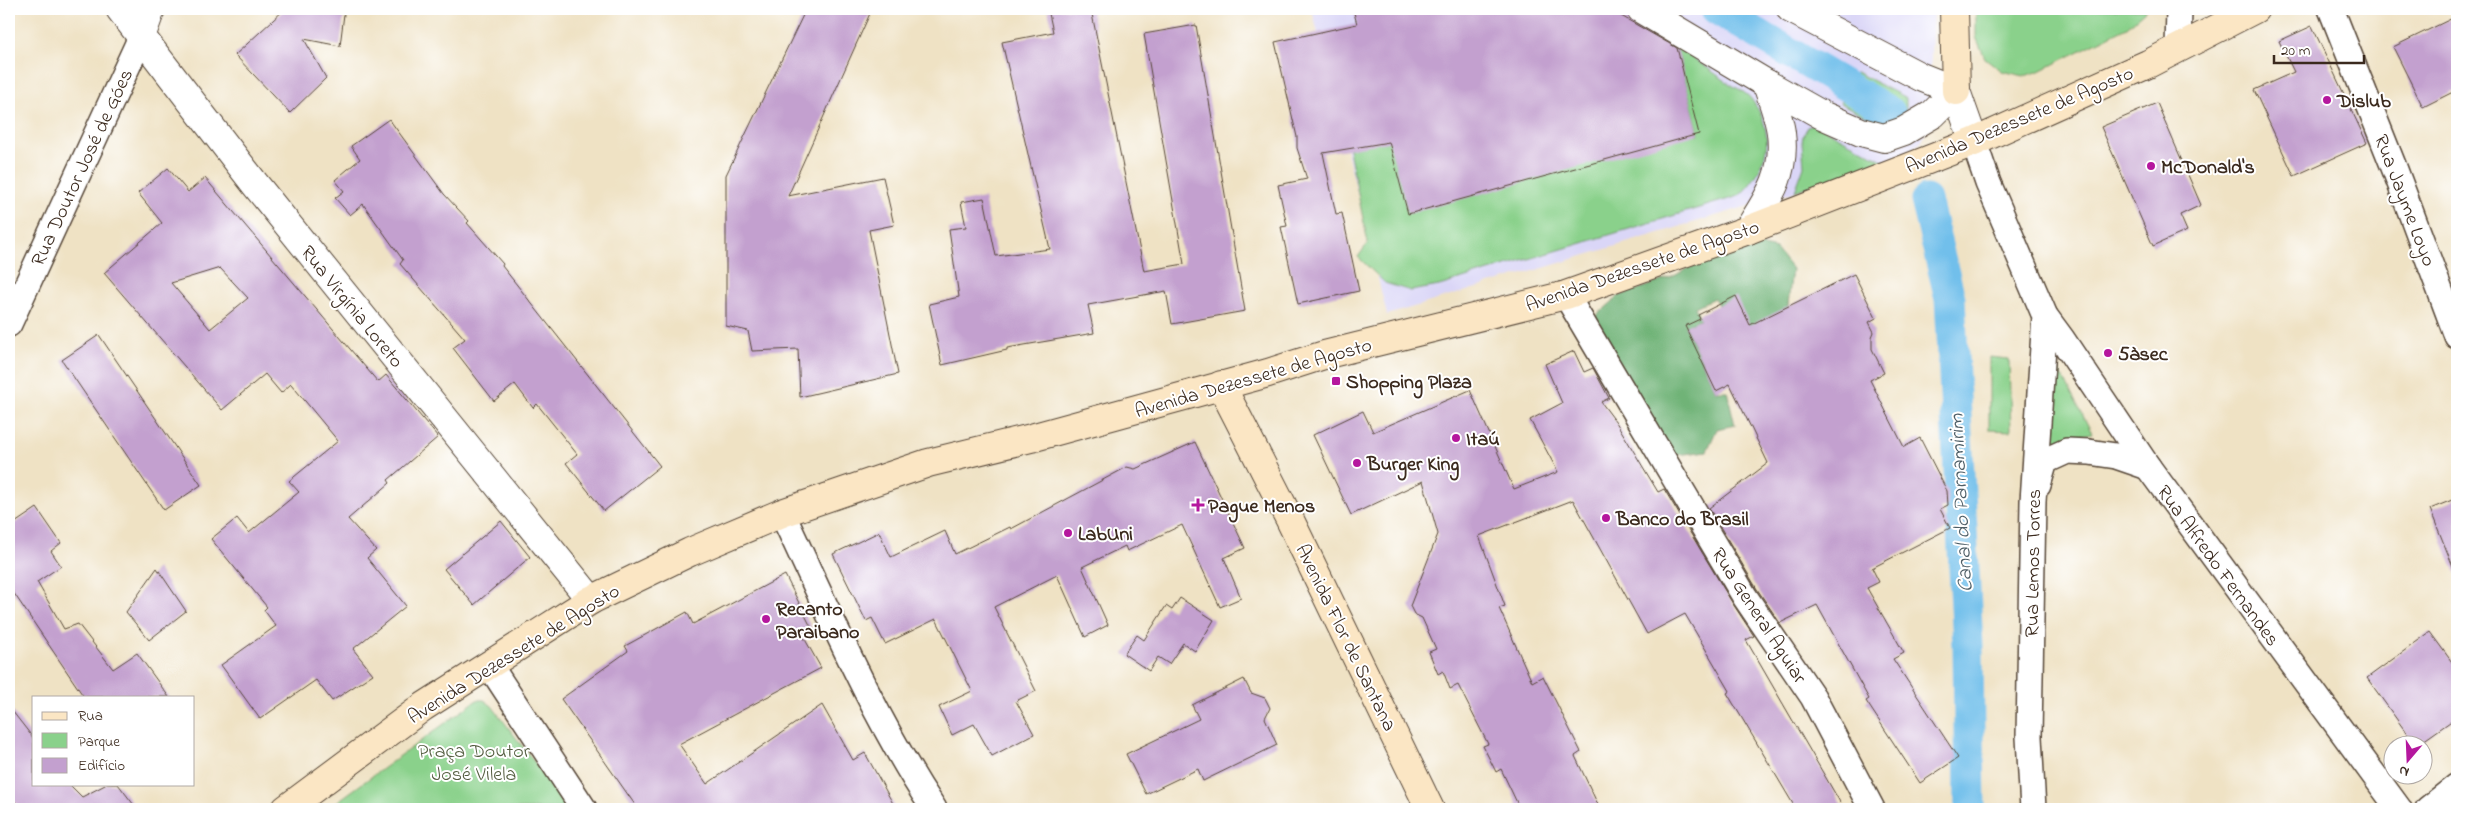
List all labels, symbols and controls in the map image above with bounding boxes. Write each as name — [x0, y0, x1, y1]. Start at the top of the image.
scale bar — [2274, 32, 2364, 64]
text: 20 m — [2281, 40, 2311, 62]
street label: Avenida Dezessete de Agosto — [1901, 60, 2139, 183]
street label: Rua Doutor José de Góes — [25, 65, 142, 271]
place label: Dislub — [2336, 88, 2391, 117]
marker: Dislub — [2321, 94, 2333, 106]
street label: Rua Jayme Loyo — [2365, 131, 2442, 271]
place label: McDonald's — [2161, 154, 2255, 183]
marker: McDonald's — [2145, 160, 2157, 172]
street label: Avenida Dezessete de Agosto — [1522, 214, 1764, 322]
street label: Rua Virgínia Loreto — [292, 240, 410, 376]
street label: Avenida Dezessete de Agosto — [1132, 332, 1376, 428]
place label: 5àsec — [2118, 341, 2169, 370]
marker: 5àsec — [2102, 347, 2114, 359]
place label: Shopping Plaza — [1346, 369, 1472, 399]
marker: Shopping Plaza — [1330, 375, 1342, 387]
water label: Canal do Parnamirim — [1942, 412, 1982, 593]
place label: Itaú — [1466, 426, 1500, 455]
marker: Itaú — [1450, 432, 1462, 444]
place label: Burger King — [1366, 451, 1459, 481]
marker: Burger King — [1351, 457, 1363, 469]
street label: Rua Alfredo Fernandes — [2148, 480, 2286, 653]
street label: Rua Lemos Torres — [2019, 489, 2050, 637]
place label: Pague Menos — [1208, 493, 1315, 523]
marker: Pague Menos — [1192, 499, 1204, 511]
place label: Banco do Brasil — [1615, 506, 1749, 535]
marker: Banco do Brasil — [1600, 512, 1612, 524]
place label: LabUni — [1078, 521, 1133, 550]
marker: LabUni — [1062, 527, 1074, 539]
street label: Avenida Flor de Santana — [1287, 540, 1403, 737]
street label: Rua General Aguiar — [1702, 543, 1813, 691]
street label: Avenida Dezessete de Agosto — [403, 578, 627, 733]
place label: Recanto Paraibano — [776, 596, 859, 648]
marker: Recanto Paraibano — [760, 613, 772, 625]
legend — [32, 696, 195, 786]
text: Rua — [78, 705, 103, 727]
text: Parque — [78, 731, 120, 753]
north arrow — [2384, 736, 2434, 786]
park label: Praça Doutor José Vilela — [418, 738, 531, 790]
text: Edifício — [78, 755, 125, 777]
text: N — [2396, 759, 2412, 782]

